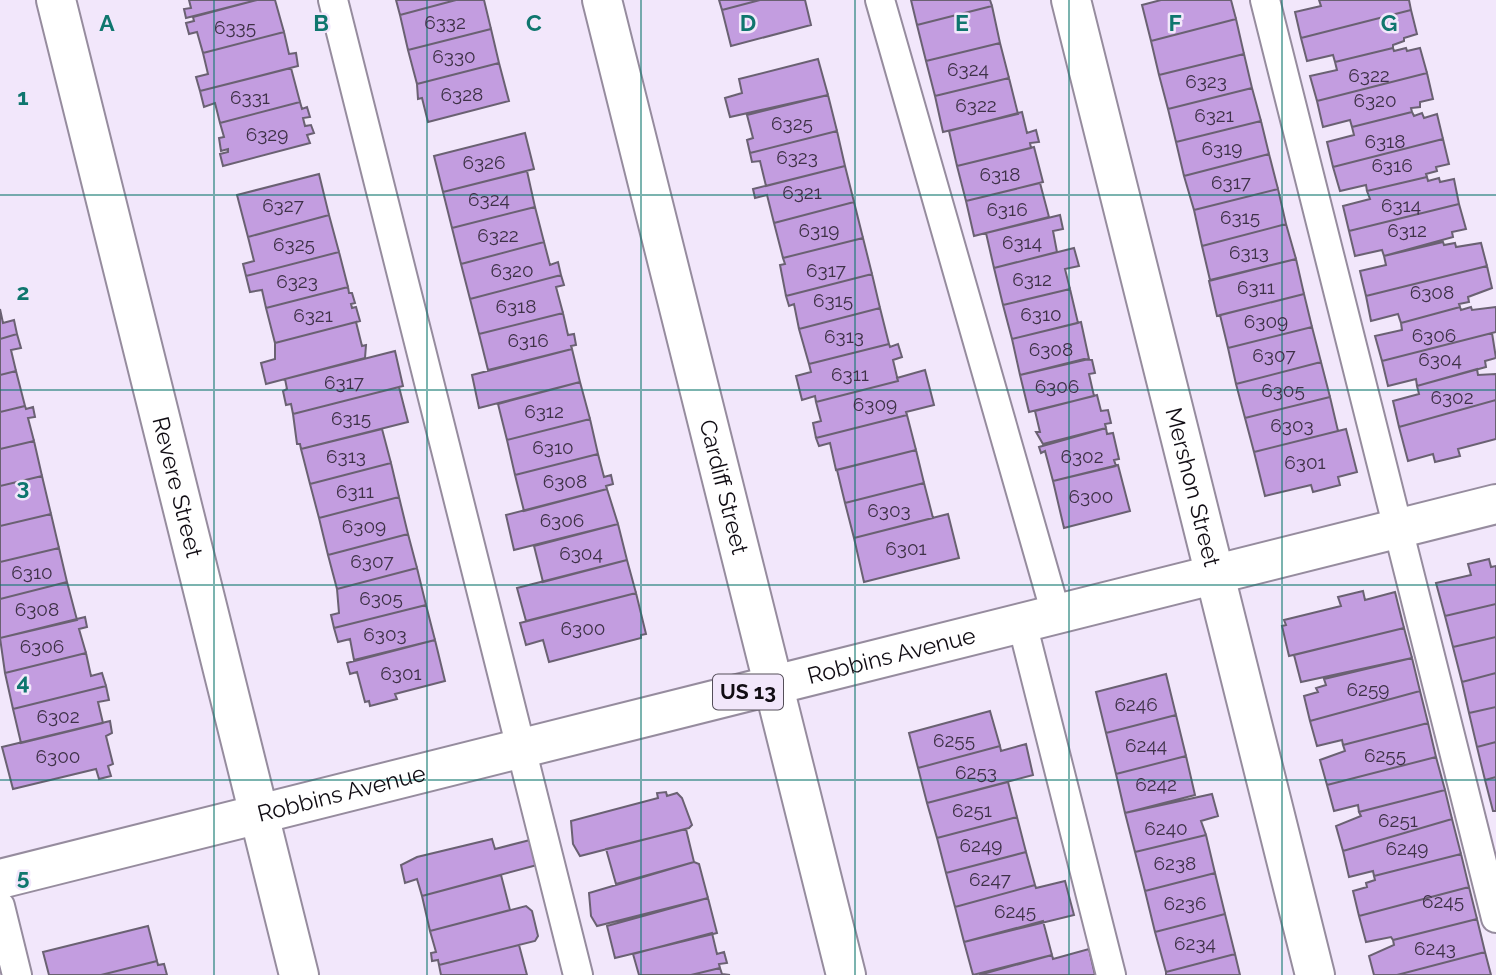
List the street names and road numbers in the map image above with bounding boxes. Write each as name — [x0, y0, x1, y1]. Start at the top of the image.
street label: Mershon Street — [1160, 405, 1226, 569]
street label: Revere Street — [147, 414, 208, 560]
street label: Cardiff Street — [695, 417, 754, 557]
street label: Robbins Avenue — [804, 621, 978, 689]
road number: US 13 — [713, 674, 783, 710]
street label: Robbins Avenue — [254, 759, 428, 827]

